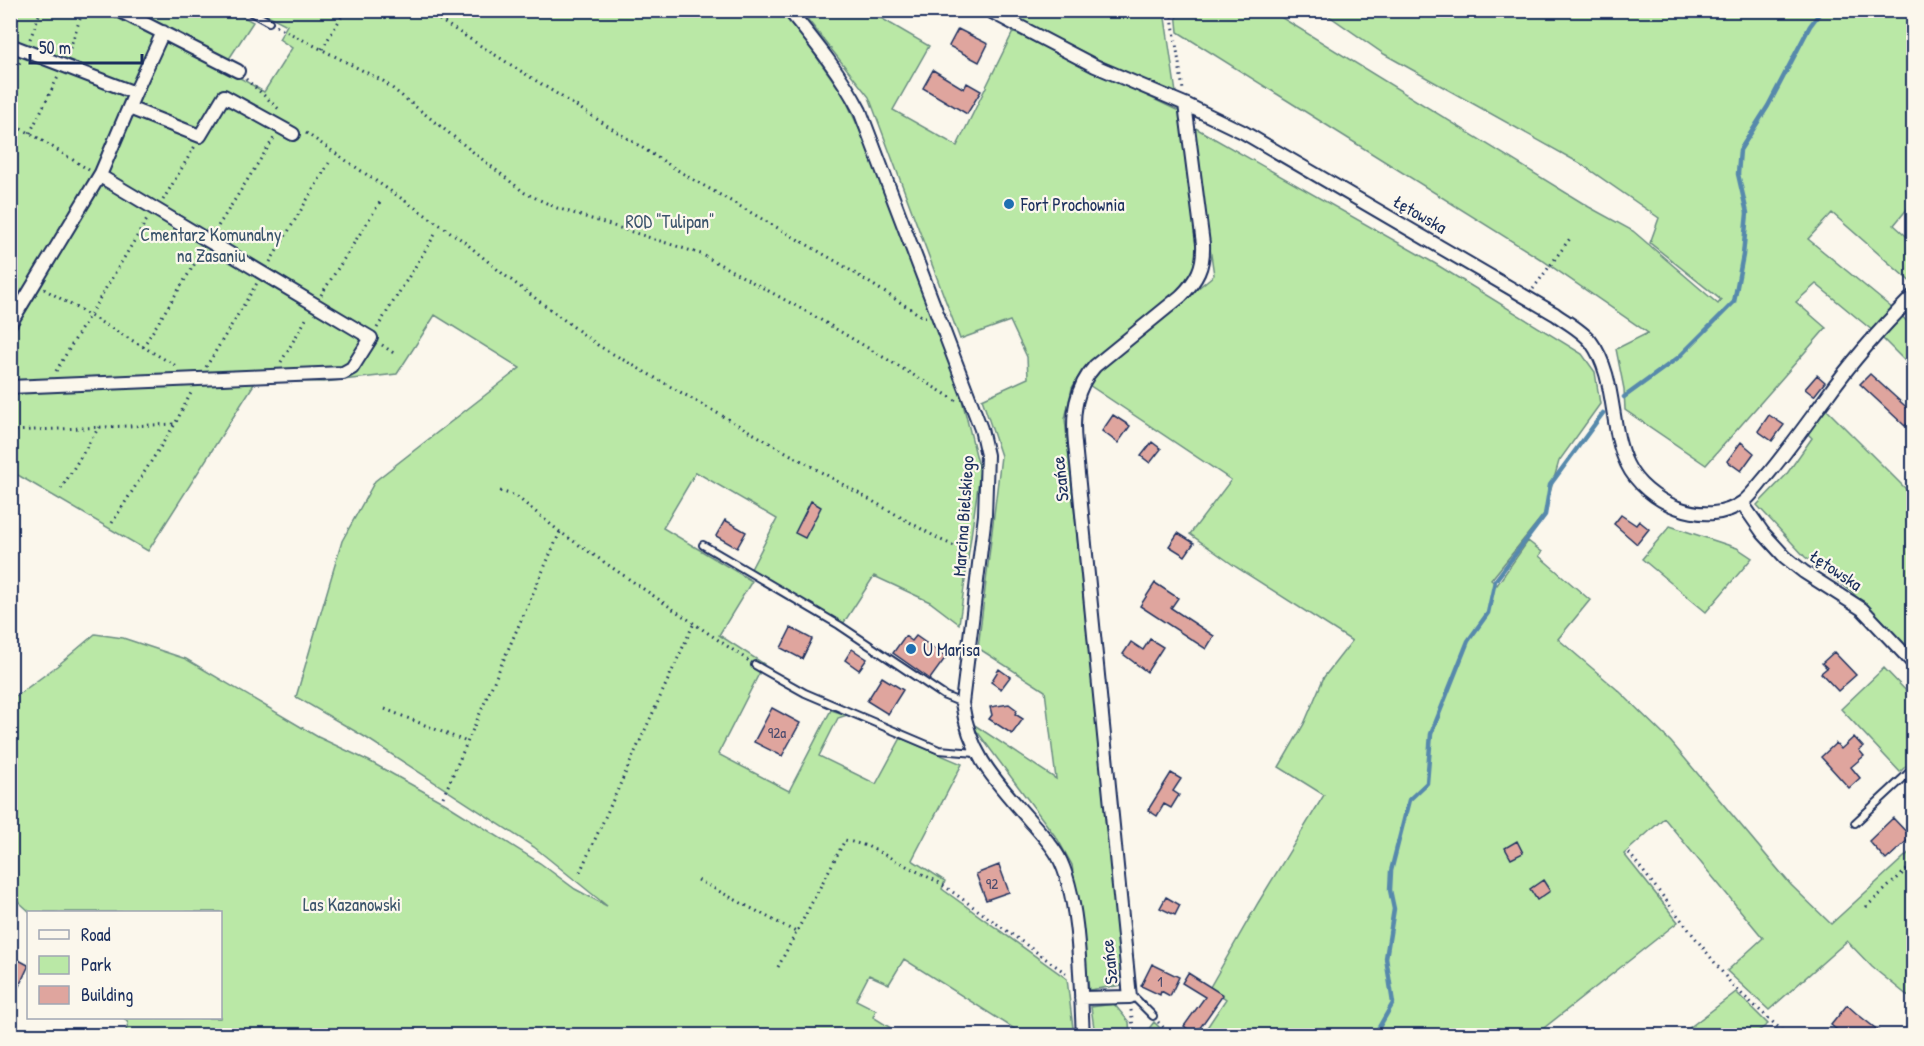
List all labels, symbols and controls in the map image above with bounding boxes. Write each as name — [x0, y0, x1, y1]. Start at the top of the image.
scale bar — [30, 27, 142, 65]
text: 50 m — [39, 35, 71, 60]
street label: Łętowska — [1388, 189, 1452, 239]
place label: Fort Prochownia — [1020, 192, 1124, 217]
marker: Fort Prochownia — [1002, 197, 1016, 211]
park label: ROD "Tulipan" — [625, 209, 715, 234]
park label: Cmentarz Komunalny na Zasaniu — [140, 222, 282, 268]
street label: Marcina Bielskiego — [946, 455, 980, 577]
street label: Szańce — [1045, 455, 1075, 503]
street label: Łętowska — [1805, 543, 1867, 597]
place label: U Marisa — [923, 637, 980, 662]
marker: U Marisa — [904, 642, 918, 656]
house number: 92a — [768, 722, 786, 743]
house number: 92 — [986, 873, 998, 894]
park label: Las Kazanowski — [303, 892, 401, 917]
legend — [27, 911, 222, 1019]
text: Road — [81, 922, 111, 947]
street label: Szańce — [1094, 938, 1124, 986]
text: Park — [81, 952, 112, 977]
house number: 1 — [1157, 971, 1163, 992]
text: Building — [81, 982, 133, 1007]

